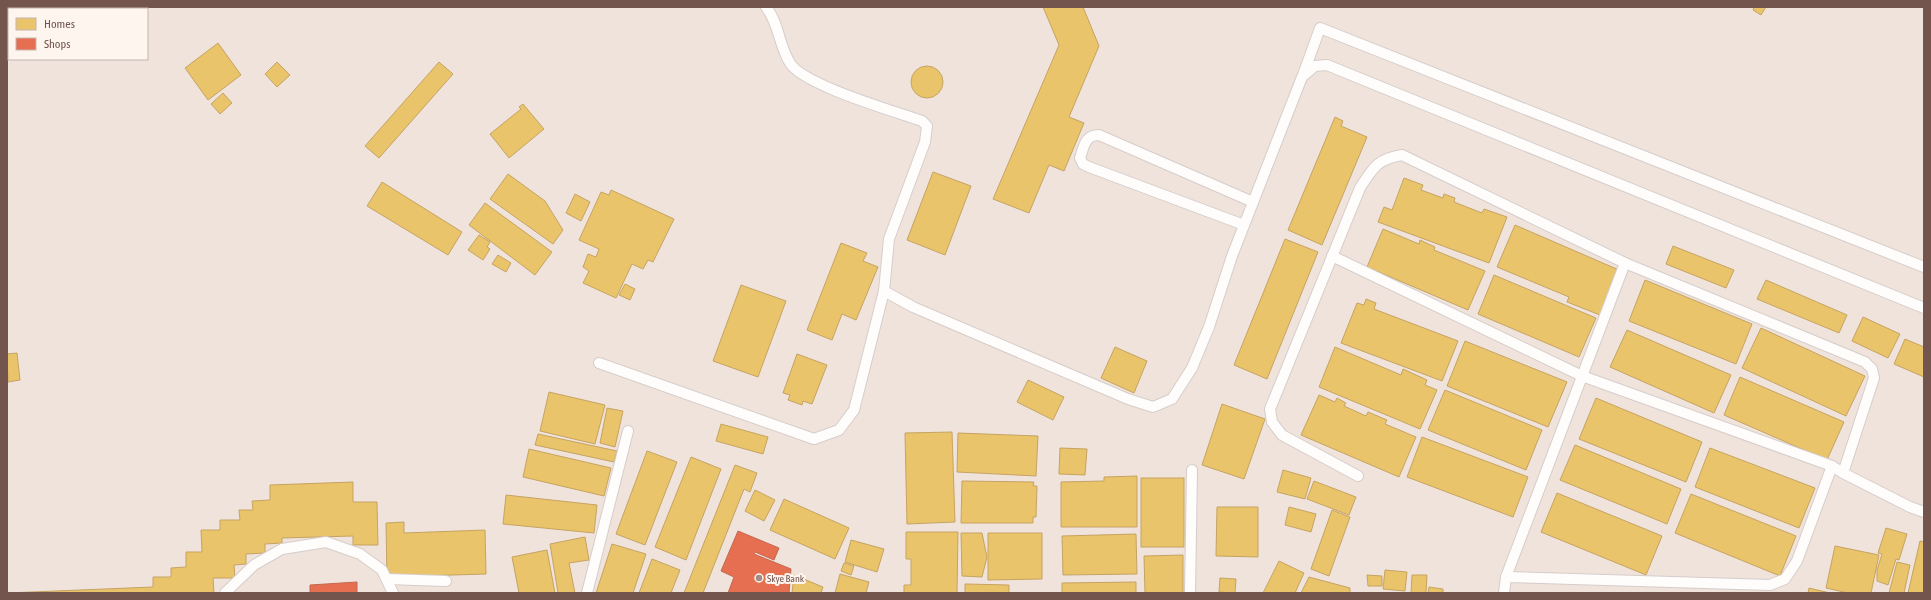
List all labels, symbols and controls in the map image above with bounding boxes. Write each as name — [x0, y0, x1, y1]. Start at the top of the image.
legend — [8, 8, 148, 60]
text: Homes — [44, 17, 75, 31]
text: Shops — [44, 37, 70, 51]
marker: Skye Bank — [754, 573, 764, 583]
place label: Skye Bank — [767, 573, 805, 584]

